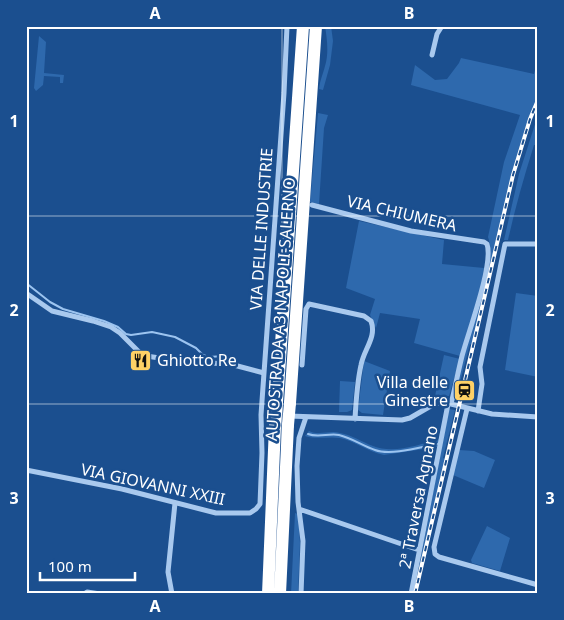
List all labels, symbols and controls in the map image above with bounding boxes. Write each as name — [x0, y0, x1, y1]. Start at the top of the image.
text: A — [149, 2, 161, 24]
text: B — [404, 2, 414, 24]
text: 1 — [9, 110, 19, 132]
text: 1 — [545, 110, 555, 132]
street label: VIA DELLE INDUSTRIE — [244, 147, 278, 311]
street label: AUTOSTRADA A3 NAPOLI-SALERNO — [260, 176, 300, 442]
street label: VIA CHIUMERA — [345, 190, 460, 236]
text: 2 — [9, 299, 19, 321]
text: 2 — [545, 299, 555, 321]
restaurant icon: Ghiotto Re — [129, 348, 153, 372]
place label: Ghiotto Re — [157, 349, 237, 371]
place label: Villa delle Ginestre — [377, 371, 448, 411]
station icon: Villa delle Ginestre — [452, 379, 476, 403]
street label: 2ª Traversa Agnano — [393, 424, 443, 570]
street label: VIA GIOVANNI XXIII — [79, 458, 227, 510]
text: 3 — [9, 487, 19, 509]
text: 3 — [545, 487, 555, 509]
scale bar — [40, 550, 135, 582]
text: 100 m — [48, 556, 92, 576]
text: A — [149, 595, 161, 617]
text: B — [404, 595, 414, 617]

